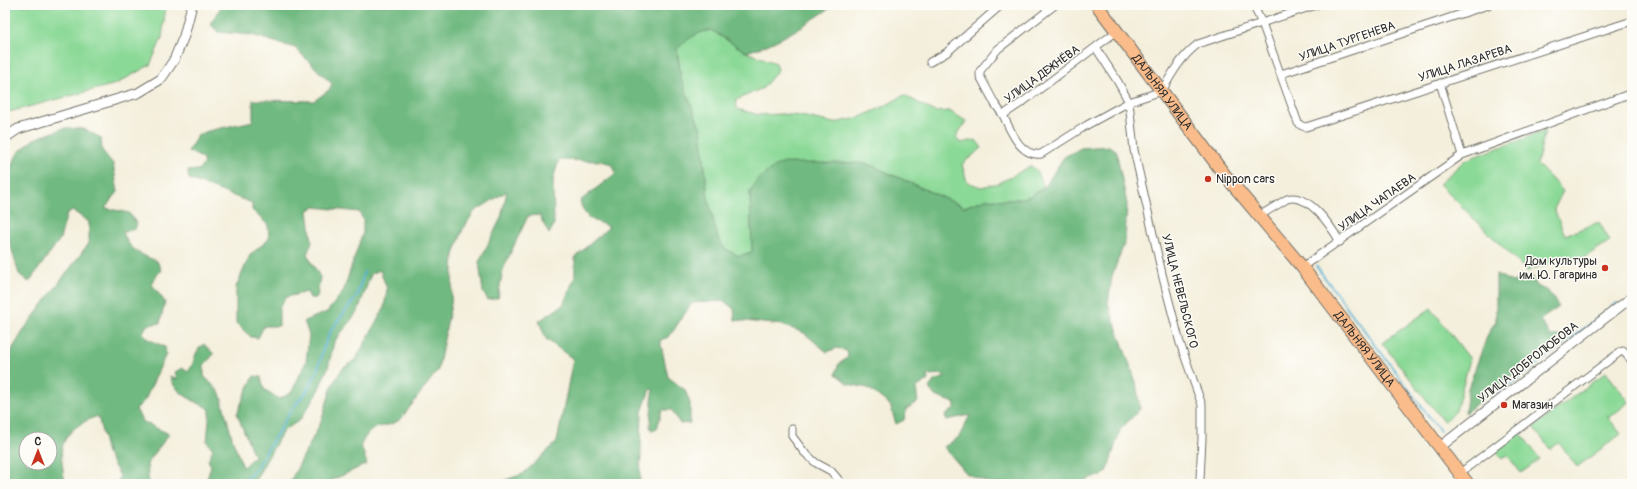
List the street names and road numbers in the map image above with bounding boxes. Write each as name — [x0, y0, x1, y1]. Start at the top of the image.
street label: УЛИЦА ТУРГЕНЕВА — [1297, 18, 1397, 65]
street label: УЛИЦА ДЕЖНЁВА — [1001, 41, 1083, 107]
street label: УЛИЦА ЛАЗАРЕВА — [1417, 41, 1514, 86]
street label: ДАЛЬНЯЯ УЛИЦА — [1128, 51, 1196, 134]
street label: УЛИЦА ЧАПАЕВА — [1336, 170, 1419, 235]
street label: УЛИЦА НЕВЕЛЬСКОГО — [1158, 233, 1201, 350]
street label: ДАЛЬНЯЯ УЛИЦА — [1330, 308, 1398, 390]
street label: УЛИЦА ДОБРОЛЮБОВА — [1475, 318, 1582, 406]

